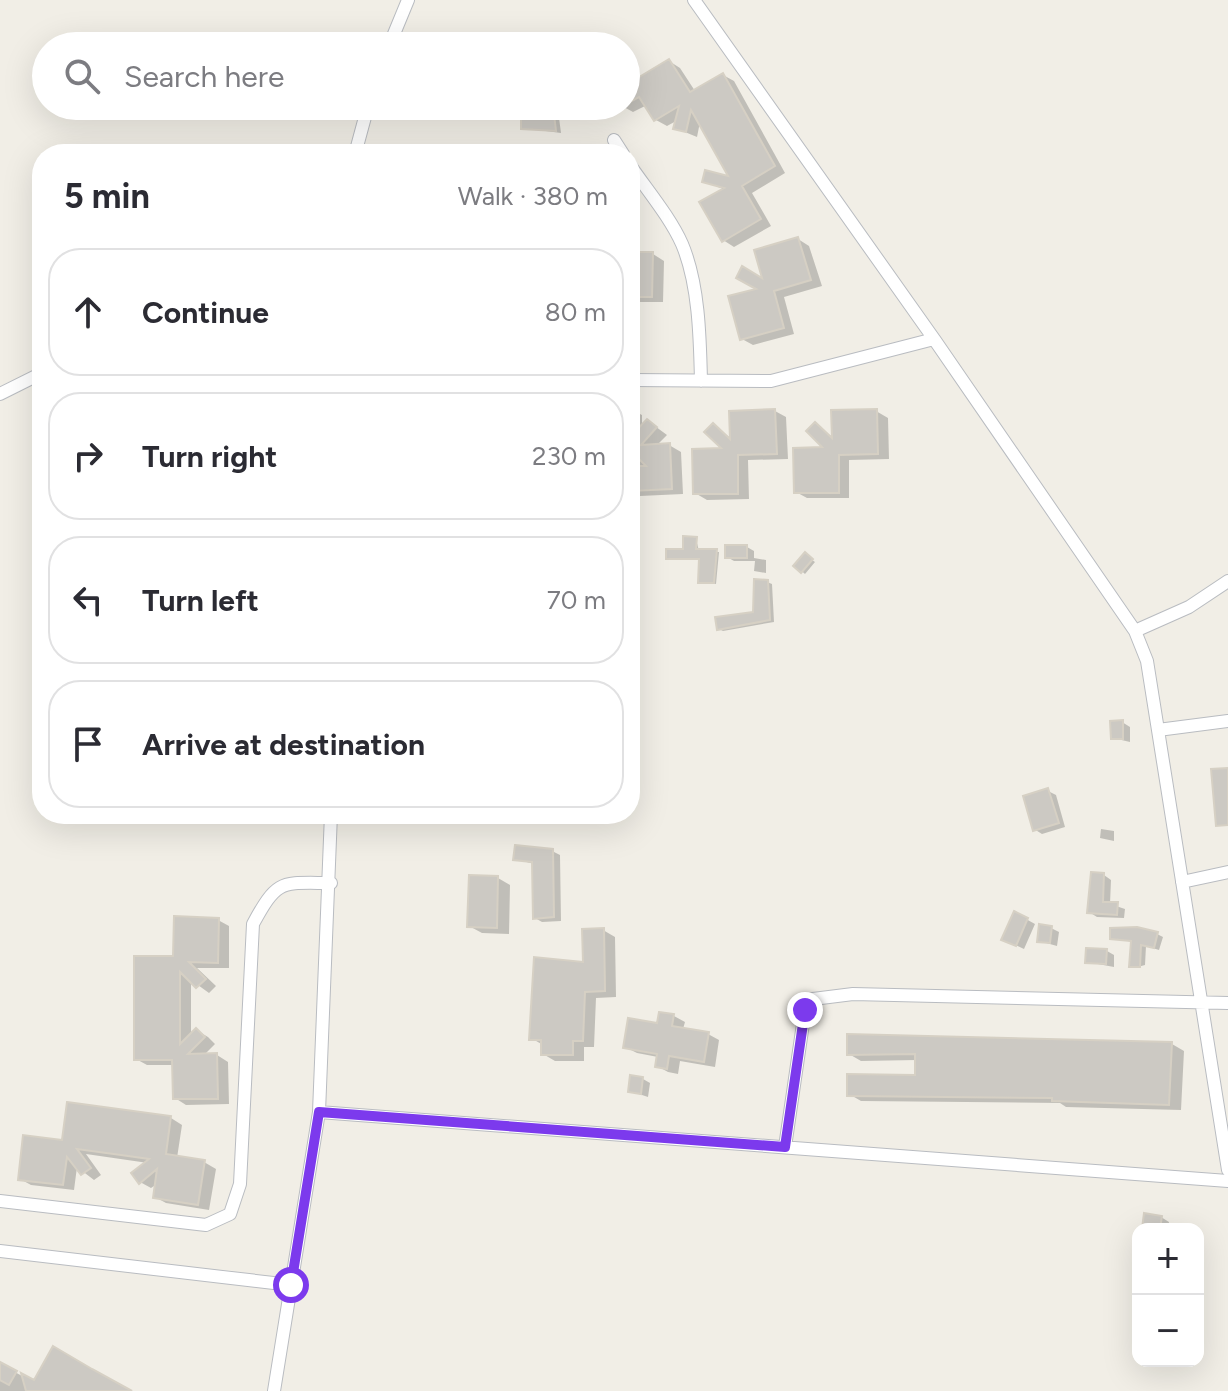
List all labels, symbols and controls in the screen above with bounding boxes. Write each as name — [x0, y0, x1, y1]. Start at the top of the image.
search box — [32, 32, 640, 120]
icon: search — [60, 54, 104, 98]
text: Search here — [124, 58, 284, 95]
text: 5 min — [64, 176, 150, 217]
text: Walk · 380 m — [458, 180, 608, 212]
icon: ahead — [66, 290, 110, 334]
text: Continue — [142, 294, 269, 331]
text: 80 m — [545, 296, 606, 328]
icon: right — [66, 434, 110, 478]
text: Turn right — [142, 438, 277, 475]
text: 230 m — [532, 440, 606, 472]
icon: left — [66, 578, 110, 622]
text: Turn left — [142, 582, 259, 619]
text: 70 m — [547, 584, 606, 616]
icon: arrive — [66, 722, 110, 766]
text: Arrive at destination — [142, 726, 425, 763]
route end — [787, 992, 823, 1028]
map controls — [1132, 1223, 1204, 1367]
button: + — [1132, 1223, 1204, 1295]
route start — [273, 1267, 309, 1303]
button: − — [1132, 1295, 1204, 1367]

